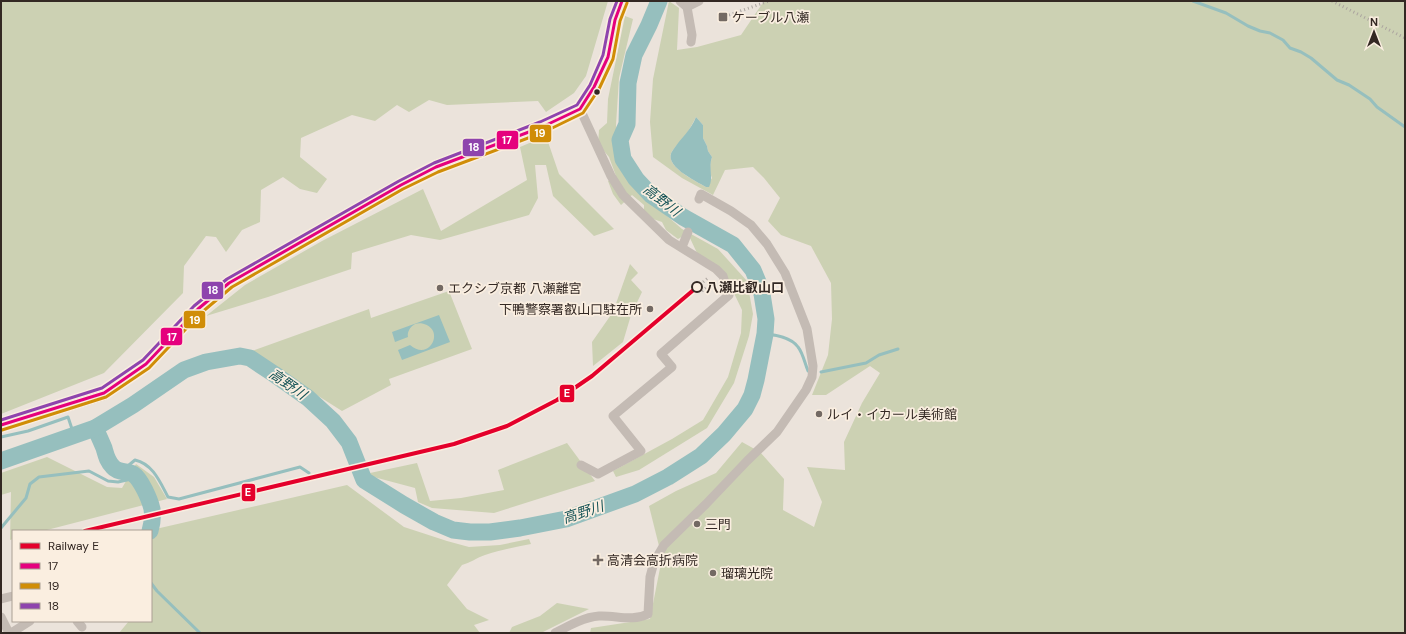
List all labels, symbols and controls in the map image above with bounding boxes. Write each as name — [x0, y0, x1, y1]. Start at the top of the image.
place label: ケーブル八瀬 — [732, 9, 809, 26]
marker: ケーブル八瀬 — [717, 11, 729, 23]
north arrow — [1354, 12, 1394, 52]
text: N — [1370, 15, 1378, 29]
unlabelled marker — [592, 87, 602, 97]
line badge: 19 — [529, 124, 552, 143]
text: 19 — [535, 126, 546, 140]
line badge: 17 — [496, 130, 519, 150]
text: 17 — [502, 133, 512, 147]
line badge: 18 — [462, 138, 485, 157]
text: 18 — [469, 140, 480, 154]
water label: 高野川 — [640, 180, 686, 221]
place label: 八瀬比叡山口 — [706, 279, 784, 296]
place label: エクシブ京都 八瀬離宮 — [448, 280, 581, 297]
line badge: 18 — [201, 281, 224, 300]
marker: 八瀬比叡山口 — [691, 281, 703, 293]
text: 18 — [208, 283, 219, 297]
marker: エクシブ京都 八瀬離宮 — [435, 283, 445, 293]
place label: 下鴨警察署叡山口駐在所 — [499, 301, 642, 318]
marker: 下鴨警察署叡山口駐在所 — [645, 304, 655, 314]
line badge: 19 — [183, 310, 206, 329]
text: 19 — [190, 313, 201, 327]
line badge: 17 — [160, 327, 183, 346]
text: 17 — [167, 330, 177, 344]
water label: 高野川 — [266, 365, 312, 405]
line badge: E — [559, 384, 575, 403]
text: E — [564, 386, 570, 400]
place label: ルイ・イカール美術館 — [827, 406, 957, 423]
marker: ルイ・イカール美術館 — [814, 409, 824, 419]
line badge: E — [241, 483, 256, 502]
text: E — [245, 485, 251, 499]
water label: 高野川 — [560, 496, 608, 527]
place label: 三門 — [705, 516, 731, 533]
marker: 三門 — [692, 519, 702, 529]
legend — [12, 530, 152, 622]
text: Railway E — [48, 538, 99, 554]
place label: 高清会高折病院 — [607, 552, 698, 569]
marker: 高清会高折病院 — [592, 554, 604, 566]
text: 17 — [48, 558, 58, 574]
place label: 瑠璃光院 — [721, 565, 773, 582]
marker: 瑠璃光院 — [708, 568, 718, 578]
text: 19 — [48, 578, 59, 594]
text: 18 — [48, 598, 59, 614]

